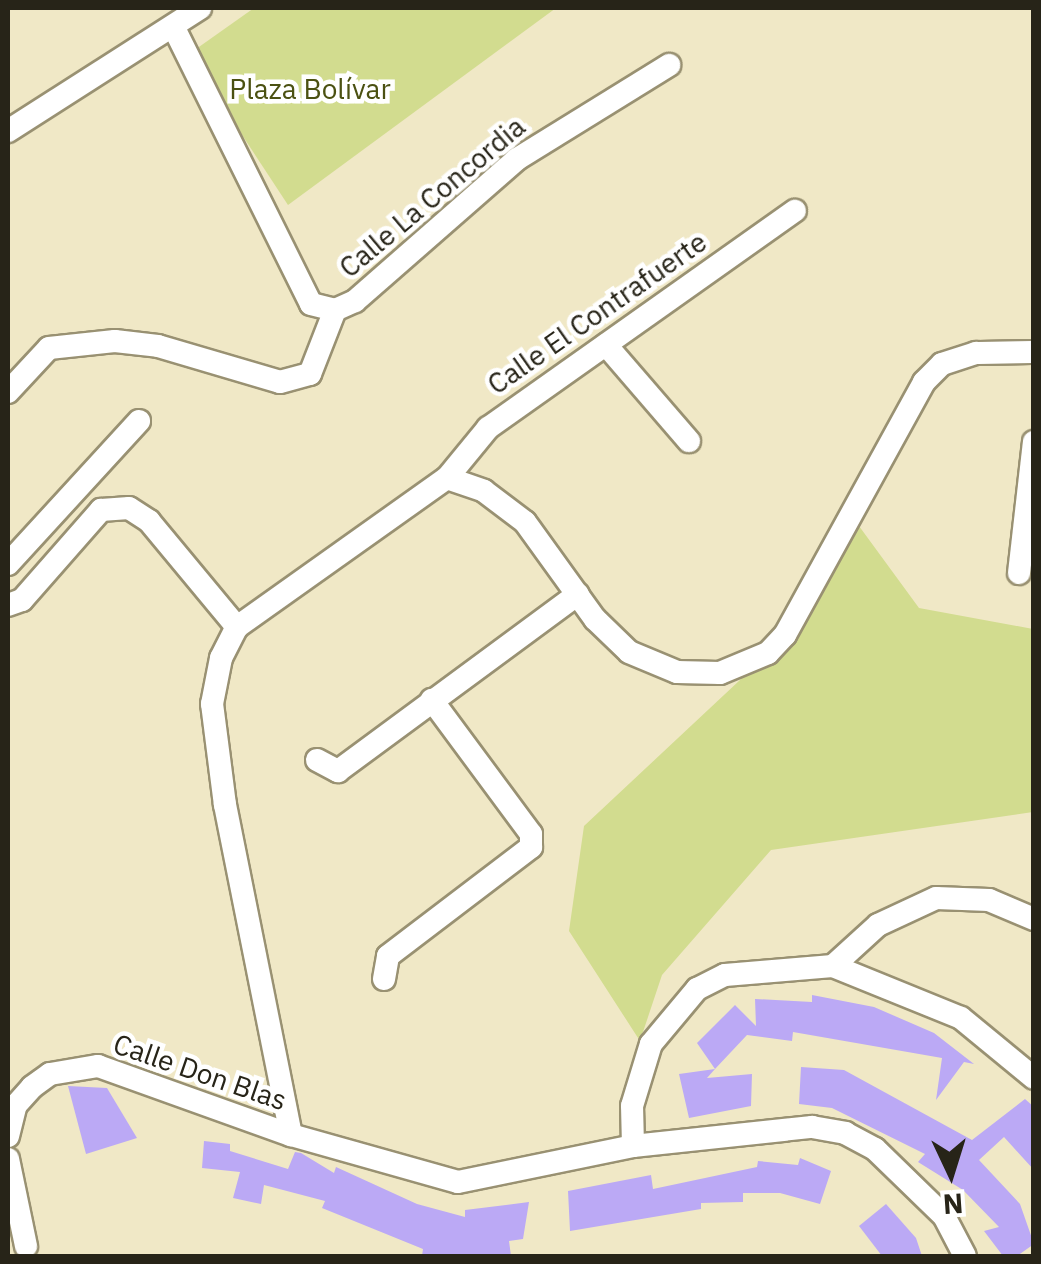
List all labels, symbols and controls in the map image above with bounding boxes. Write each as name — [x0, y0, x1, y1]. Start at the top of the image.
park label: Plaza Bolívar — [229, 72, 391, 106]
street label: Calle La Concordia — [332, 110, 532, 284]
street label: Calle El Contrafuerte — [481, 225, 713, 401]
street label: Calle Don Blas — [109, 1027, 291, 1117]
north arrow — [901, 1124, 1001, 1224]
text: N — [942, 1185, 965, 1224]

